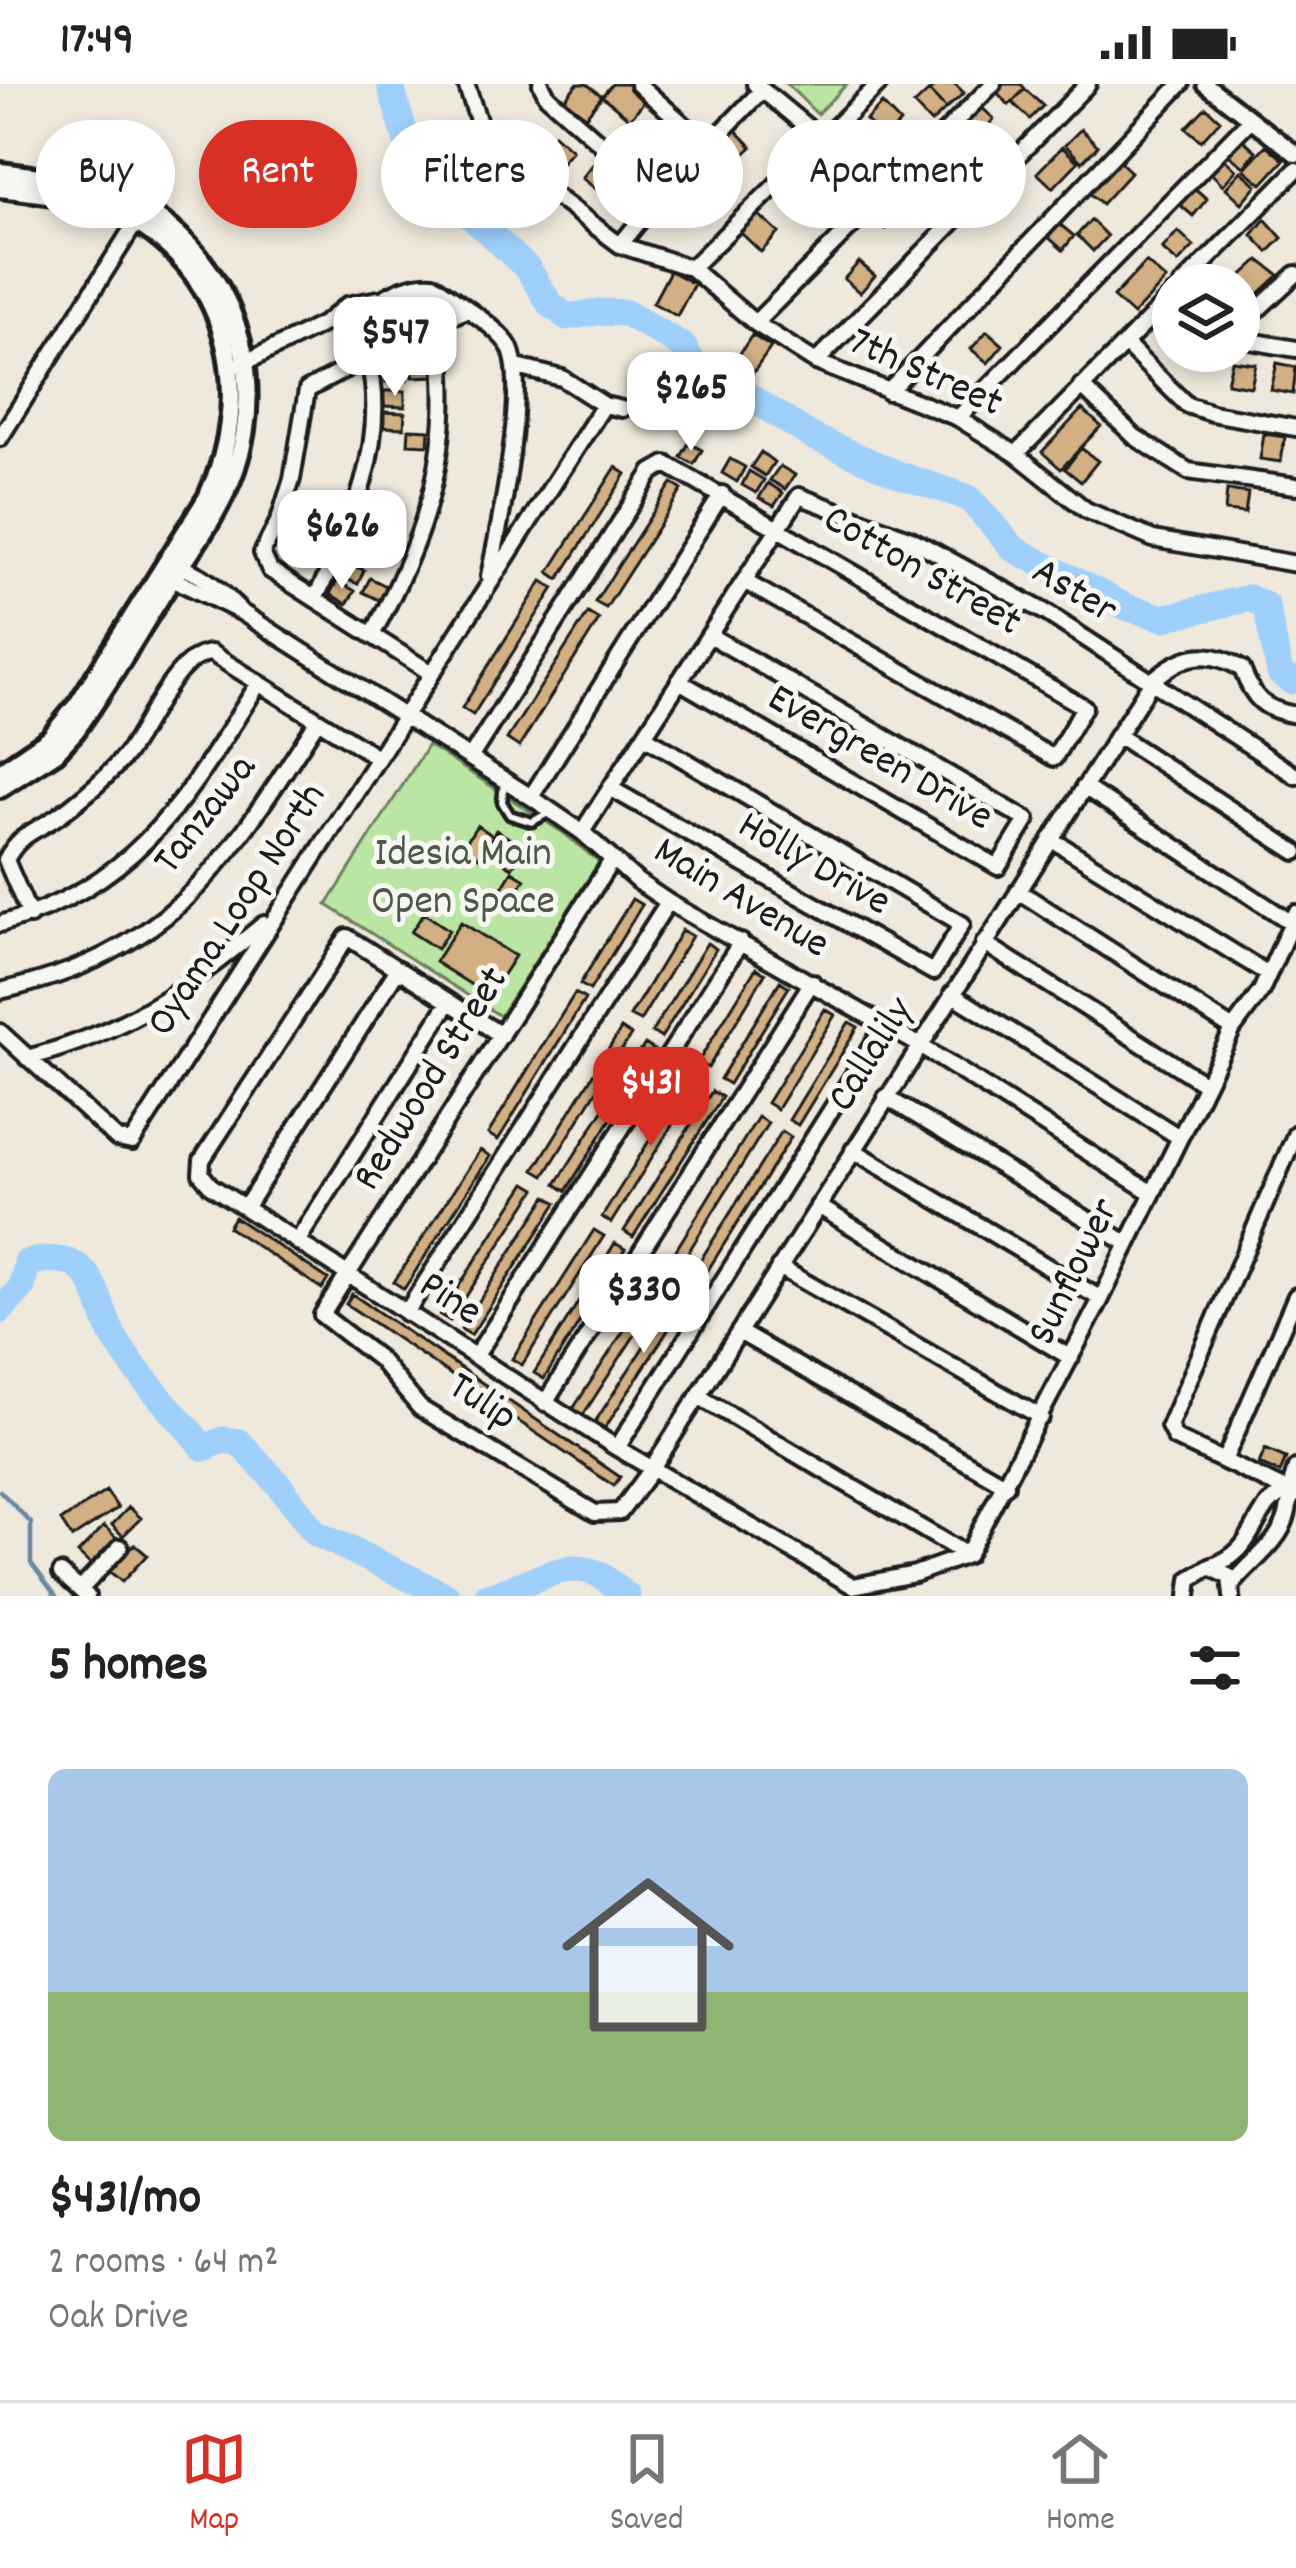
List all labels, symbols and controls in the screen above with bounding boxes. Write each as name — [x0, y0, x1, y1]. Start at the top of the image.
text: 17:49 — [60, 10, 134, 74]
chip: Buy — [36, 120, 175, 228]
chip: Rent — [199, 120, 357, 228]
chip: Filters — [381, 120, 569, 228]
chip: New — [593, 120, 743, 228]
chip: Apartment — [767, 120, 1026, 228]
map controls — [1152, 264, 1260, 372]
button: layers — [1152, 264, 1260, 372]
pin: $547 — [324, 297, 466, 399]
text: $547 — [361, 308, 429, 363]
street label: 7th Street — [839, 315, 1011, 435]
pin: $265 — [620, 352, 762, 454]
text: $265 — [654, 363, 728, 418]
pin: $626 — [271, 490, 413, 592]
street label: Cotton Street — [811, 492, 1031, 654]
text: $626 — [304, 501, 380, 556]
street label: Aster — [1019, 544, 1127, 642]
street label: Evergreen Drive — [755, 671, 1003, 849]
street label: Tanzawa — [141, 742, 274, 889]
street label: Oyama Loop North — [134, 772, 344, 1050]
street label: Holly Drive — [725, 798, 901, 934]
street label: Main Avenue — [641, 824, 839, 976]
park label: Idesia Main Open Space — [371, 826, 555, 934]
street label: Redwood Street — [340, 956, 526, 1204]
street label: Callalily — [814, 986, 932, 1125]
pin: $431 — [580, 1047, 722, 1149]
text: $431 — [620, 1058, 682, 1113]
street label: Sunflower — [1015, 1189, 1138, 1357]
pin: $330 — [573, 1254, 715, 1356]
street label: Pine — [406, 1258, 492, 1344]
text: $330 — [606, 1265, 682, 1320]
street label: Tulip — [434, 1359, 528, 1449]
text: 5 homes — [48, 1632, 208, 1704]
icon: filters — [1182, 1635, 1248, 1701]
icon: home — [540, 1847, 756, 2063]
text: $431/mo — [48, 2165, 201, 2237]
text: 2 rooms · 64 m² — [48, 2237, 278, 2292]
text: Oak Drive — [48, 2292, 189, 2347]
tab: Map — [181, 2426, 247, 2545]
tab: Saved — [610, 2426, 684, 2545]
tab: Home — [1046, 2426, 1115, 2545]

